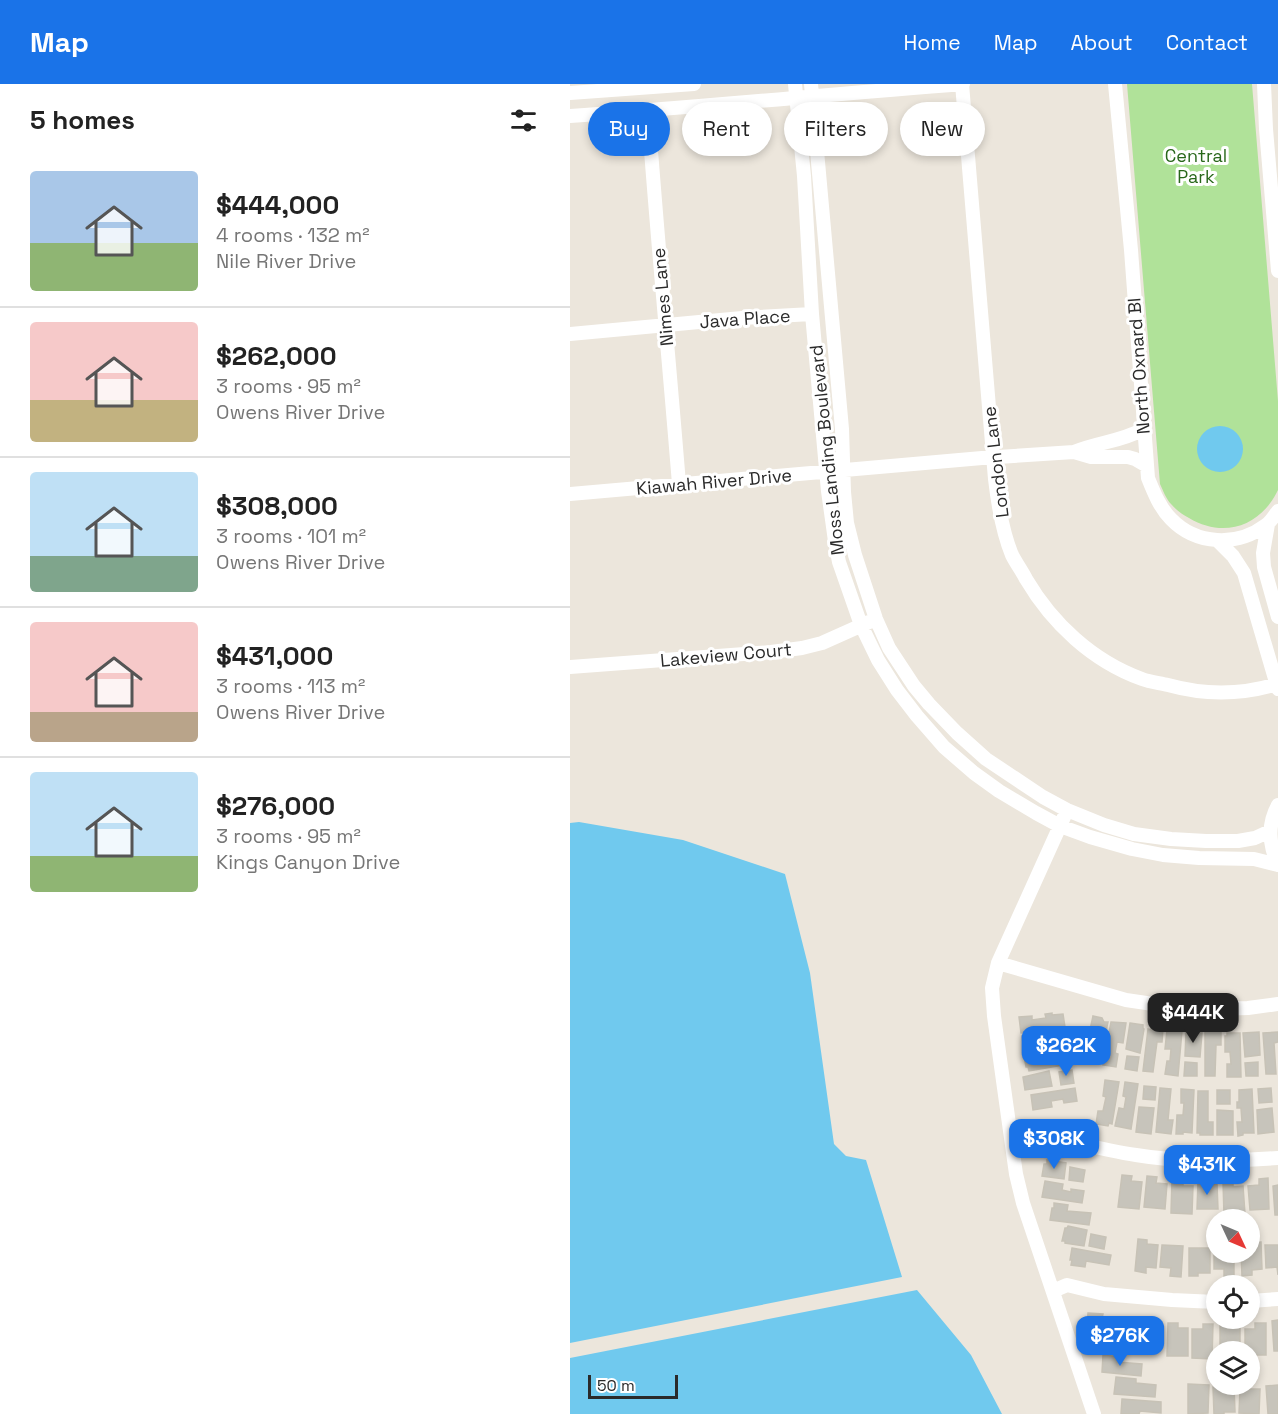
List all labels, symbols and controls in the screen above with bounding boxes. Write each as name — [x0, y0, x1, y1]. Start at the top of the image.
text: Map — [30, 24, 89, 60]
text: Home — [903, 29, 961, 56]
text: Map — [994, 29, 1038, 56]
text: About — [1071, 29, 1133, 56]
text: Contact — [1166, 29, 1248, 56]
chip: Buy — [588, 102, 670, 156]
chip: Rent — [682, 102, 772, 156]
chip: Filters — [784, 102, 888, 156]
chip: New — [900, 102, 985, 156]
text: 5 homes — [30, 103, 135, 137]
icon: filters — [507, 104, 540, 137]
park label: Central Park — [1165, 144, 1227, 188]
text: $444,000 — [216, 188, 339, 222]
icon: home — [78, 195, 150, 267]
text: 4 rooms · 132 m² — [216, 222, 369, 248]
street label: Nimes Lane — [647, 247, 678, 347]
text: Nile River Drive — [216, 248, 356, 274]
street label: North Oxnard Bl — [1122, 297, 1155, 435]
street label: Java Place — [699, 304, 791, 333]
text: $262,000 — [216, 339, 336, 373]
street label: Moss Landing Boulevard — [804, 344, 849, 556]
icon: home — [78, 346, 150, 418]
text: 3 rooms · 95 m² — [216, 373, 361, 399]
text: Owens River Drive — [216, 399, 385, 425]
street label: London Lane — [977, 405, 1014, 519]
street label: Kiawah River Drive — [635, 463, 793, 500]
text: $308,000 — [216, 489, 338, 523]
icon: home — [78, 496, 150, 568]
text: 3 rooms · 101 m² — [216, 523, 366, 549]
text: Owens River Drive — [216, 549, 385, 575]
street label: Lakeview Court — [659, 637, 793, 672]
text: $431,000 — [216, 639, 333, 673]
icon: home — [78, 646, 150, 718]
text: 3 rooms · 113 m² — [216, 673, 365, 699]
text: Owens River Drive — [216, 699, 385, 725]
text: $276,000 — [216, 789, 335, 823]
icon: home — [78, 796, 150, 868]
text: 3 rooms · 95 m² — [216, 823, 361, 849]
text: Kings Canyon Drive — [216, 849, 400, 875]
pin: $444K — [1151, 993, 1235, 1044]
text: $444K — [1162, 999, 1224, 1025]
pin: $262K — [1024, 1026, 1108, 1077]
text: $262K — [1036, 1032, 1096, 1058]
pin: $308K — [1012, 1119, 1096, 1170]
text: $308K — [1023, 1125, 1085, 1151]
pin: $431K — [1165, 1145, 1249, 1196]
text: $431K — [1178, 1151, 1236, 1177]
north arrow — [1206, 1209, 1260, 1263]
map controls — [1206, 1209, 1260, 1395]
button: locate — [1206, 1275, 1260, 1329]
pin: $276K — [1078, 1316, 1162, 1367]
text: $276K — [1090, 1322, 1150, 1348]
button: layers — [1206, 1341, 1260, 1395]
scale bar — [588, 1372, 678, 1400]
text: 50 m — [597, 1375, 635, 1396]

